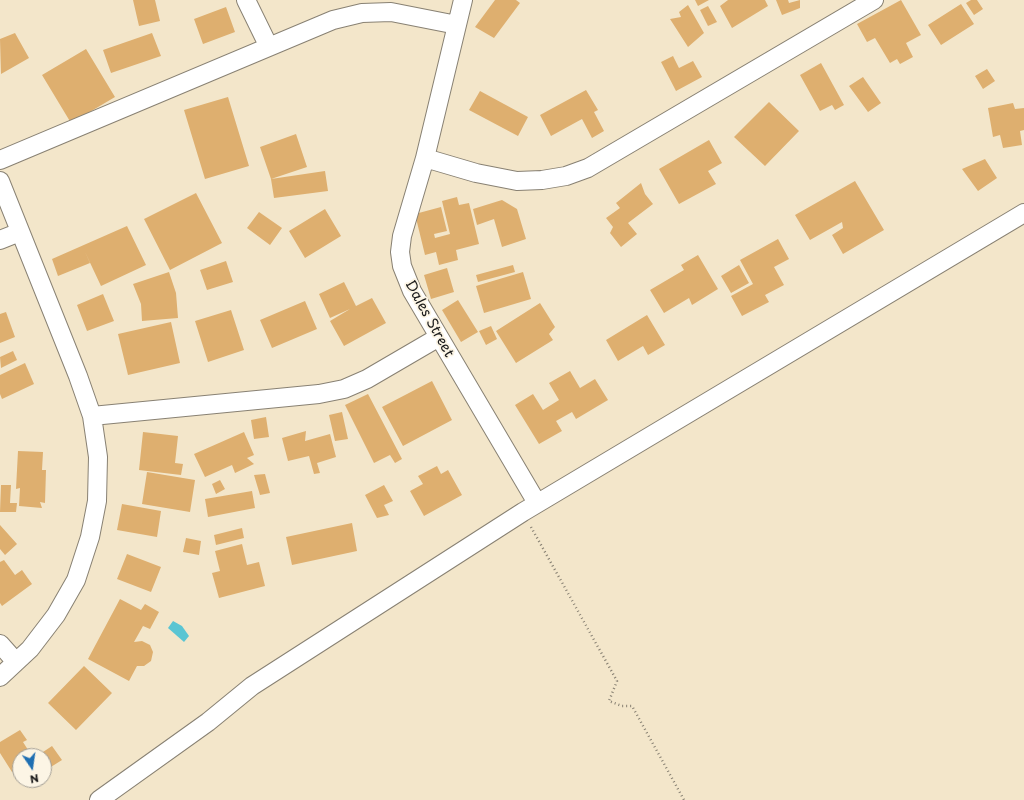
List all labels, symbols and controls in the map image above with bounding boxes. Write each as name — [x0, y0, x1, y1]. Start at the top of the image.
street label: Dales Street — [401, 278, 457, 360]
north arrow — [12, 748, 52, 788]
text: N — [28, 770, 41, 788]

